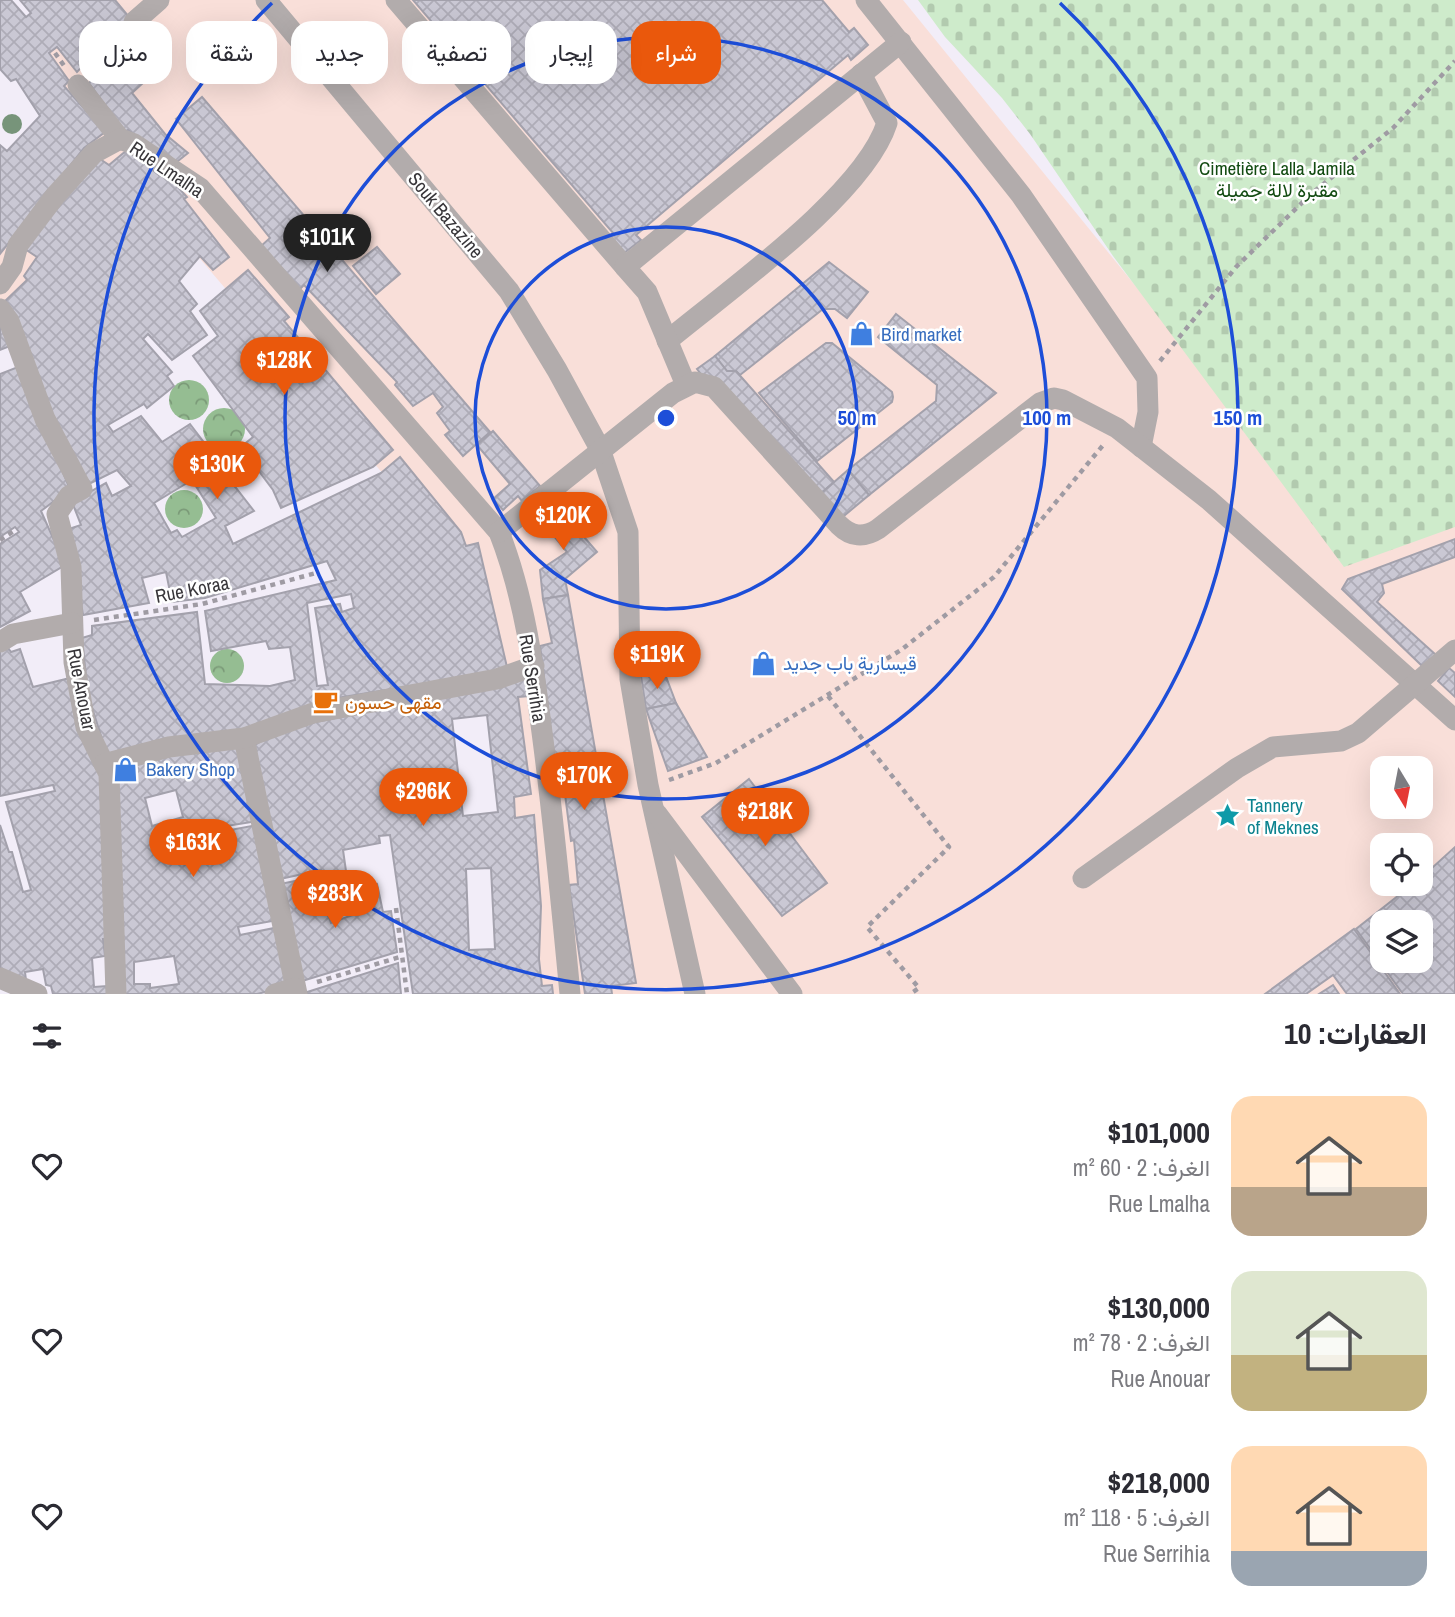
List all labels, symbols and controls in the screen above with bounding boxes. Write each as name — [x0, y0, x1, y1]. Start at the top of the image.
chip: منزل — [79, 21, 172, 84]
chip: شقة — [186, 21, 277, 84]
chip: جديد — [291, 21, 388, 84]
chip: تصفية — [402, 21, 511, 84]
chip: إيجار — [525, 21, 617, 84]
chip: شراء — [631, 21, 721, 84]
street label: Rue Lmalha — [125, 135, 209, 203]
park label: Cimetière Lalla Jamila مقبرة لالة جميلة — [1199, 155, 1355, 203]
street label: Souk Bazazine — [402, 166, 490, 264]
pin: $101K — [278, 215, 376, 274]
text: $101K — [299, 221, 355, 252]
shop icon: Bird market — [847, 320, 875, 348]
place label: Bird market — [881, 321, 962, 347]
pin: $128K — [235, 338, 333, 397]
text: $128K — [256, 344, 312, 375]
text: 50 m — [837, 403, 877, 432]
text: 100 m — [1023, 403, 1071, 432]
text: 150 m — [1214, 403, 1262, 432]
centre of rings — [654, 406, 678, 430]
pin: $130K — [168, 442, 266, 501]
text: $130K — [189, 448, 245, 479]
pin: $120K — [514, 492, 612, 552]
text: $120K — [535, 499, 591, 530]
street label: Rue Koraa — [153, 569, 231, 609]
street label: Rue Serrihia — [513, 632, 553, 724]
pin: $119K — [608, 632, 706, 691]
text: $119K — [630, 638, 684, 669]
street label: Rue Anouar — [61, 646, 103, 733]
shop icon: قيسارية باب جديد — [749, 649, 777, 677]
place label: قيسارية باب جديد — [783, 650, 917, 676]
cafe icon: مقهى حسون — [311, 688, 339, 716]
place label: مقهى حسون — [345, 689, 442, 715]
pin: $170K — [535, 752, 633, 812]
shop icon: Bakery Shop — [112, 755, 140, 783]
place label: Bakery Shop — [146, 756, 235, 782]
north arrow — [1370, 756, 1433, 819]
map controls — [1370, 756, 1433, 973]
text: $170K — [556, 759, 612, 790]
pin: $296K — [374, 768, 472, 828]
text: $296K — [395, 775, 451, 806]
pin: $218K — [716, 788, 814, 848]
place label: Tannery of Meknes — [1247, 792, 1319, 840]
text: $218K — [737, 795, 793, 826]
place icon: Tannery of Meknes — [1213, 802, 1241, 830]
pin: $163K — [144, 820, 242, 879]
text: $163K — [165, 826, 221, 857]
button: locate — [1370, 833, 1433, 896]
pin: $283K — [286, 870, 384, 930]
text: $283K — [307, 877, 363, 908]
button: layers — [1370, 910, 1433, 973]
text: العقارات: 10 — [1284, 1013, 1427, 1053]
icon: filters — [28, 1017, 66, 1055]
text: $101,000 — [1107, 1112, 1210, 1152]
icon: home — [1287, 1124, 1371, 1208]
icon: heart — [28, 1147, 66, 1185]
text: الغرف: 2 · 60 m² — [1073, 1152, 1210, 1183]
text: Rue Lmalha — [1108, 1188, 1210, 1219]
text: $130,000 — [1107, 1287, 1210, 1327]
icon: home — [1287, 1299, 1371, 1383]
icon: heart — [28, 1322, 66, 1360]
text: الغرف: 2 · 78 m² — [1073, 1327, 1210, 1358]
text: Rue Anouar — [1110, 1363, 1210, 1394]
text: $218,000 — [1107, 1462, 1210, 1502]
icon: home — [1287, 1474, 1371, 1558]
icon: heart — [28, 1497, 66, 1535]
text: الغرف: 5 · 118 m² — [1064, 1502, 1210, 1533]
text: Rue Serrihia — [1103, 1538, 1210, 1569]

